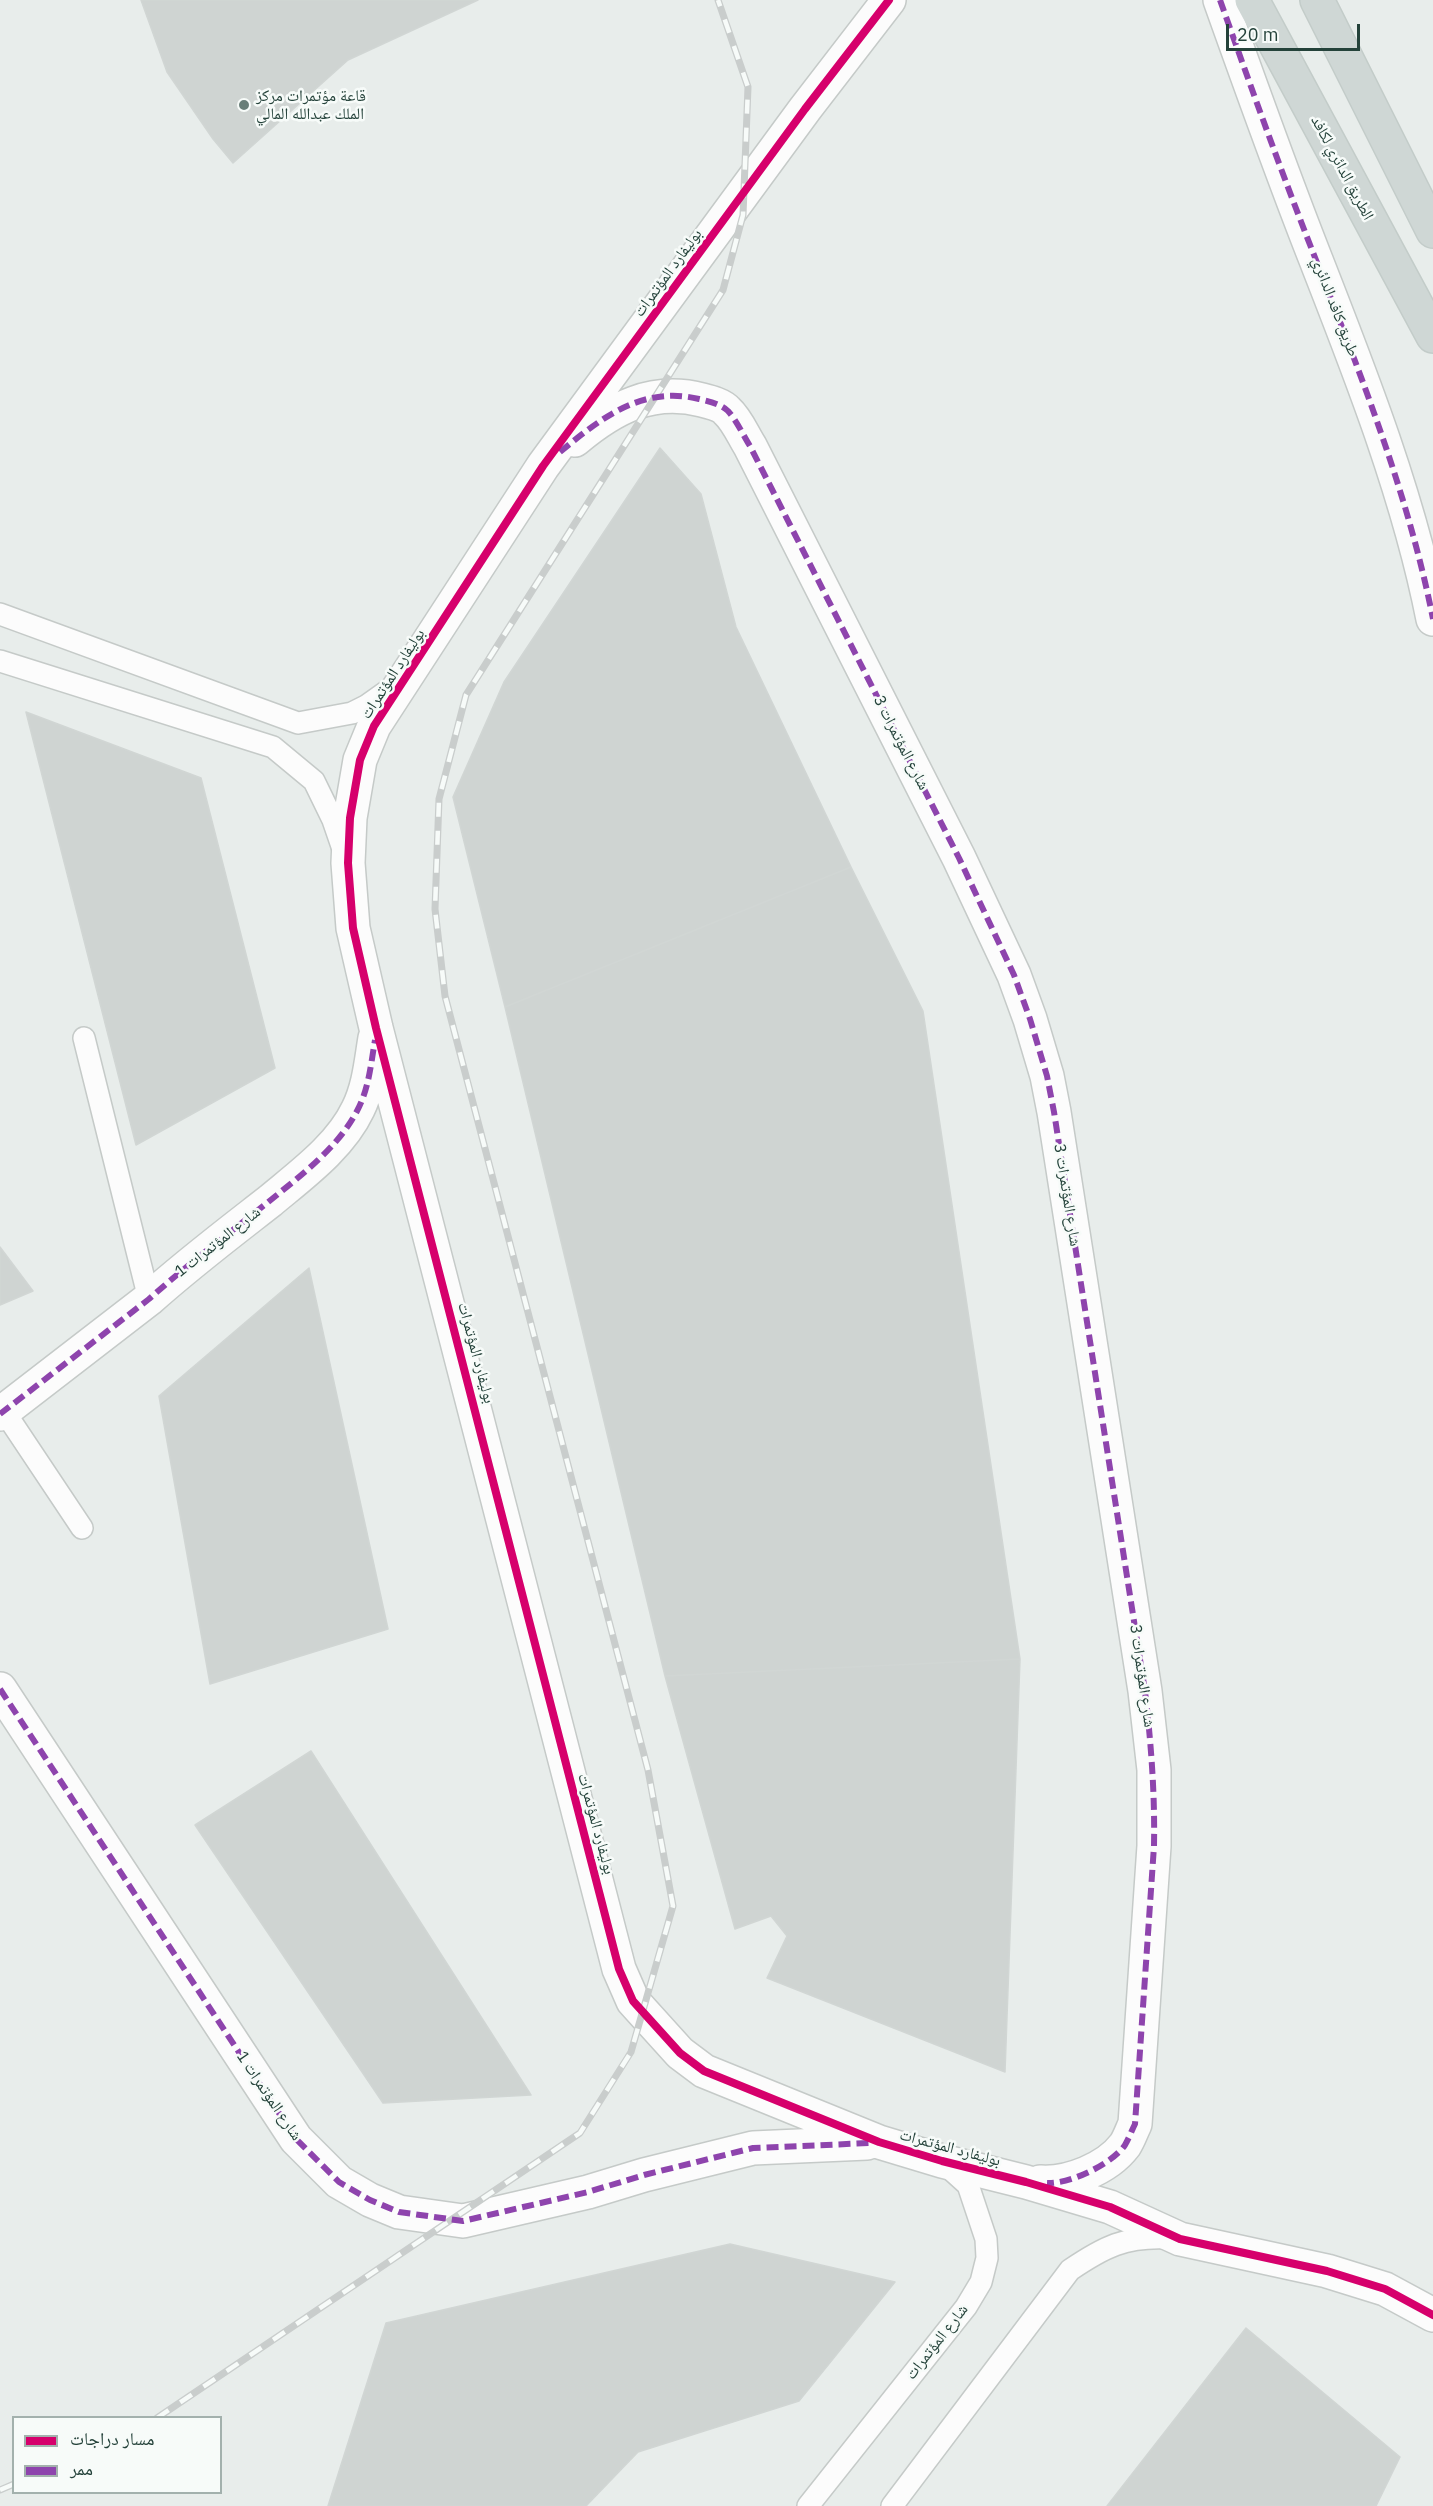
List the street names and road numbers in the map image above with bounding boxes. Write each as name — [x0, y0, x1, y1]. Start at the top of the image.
street label: الطريق الدائري لكافد — [1306, 113, 1378, 223]
street label: بوليفارد المؤتمرات — [630, 225, 706, 321]
street label: طريق كافد الدائري — [1307, 255, 1363, 359]
street label: بوليفارد المؤتمرات — [357, 625, 429, 723]
street label: شارع المؤتمرات 3 — [869, 692, 933, 794]
street label: شارع المؤتمرات 3 — [1049, 1142, 1085, 1248]
street label: شارع المؤتمرات 1 — [171, 1203, 265, 1281]
street label: بوليفارد المؤتمرات — [453, 1300, 499, 1406]
street label: شارع المؤتمرات 3 — [1125, 1623, 1159, 1729]
street label: بوليفارد المؤتمرات — [573, 1771, 619, 1877]
street label: شارع المؤتمرات 1 — [232, 2048, 306, 2144]
street label: بوليفارد المؤتمرات — [897, 2125, 1003, 2171]
street label: شارع المؤتمرات — [902, 2301, 972, 2383]

